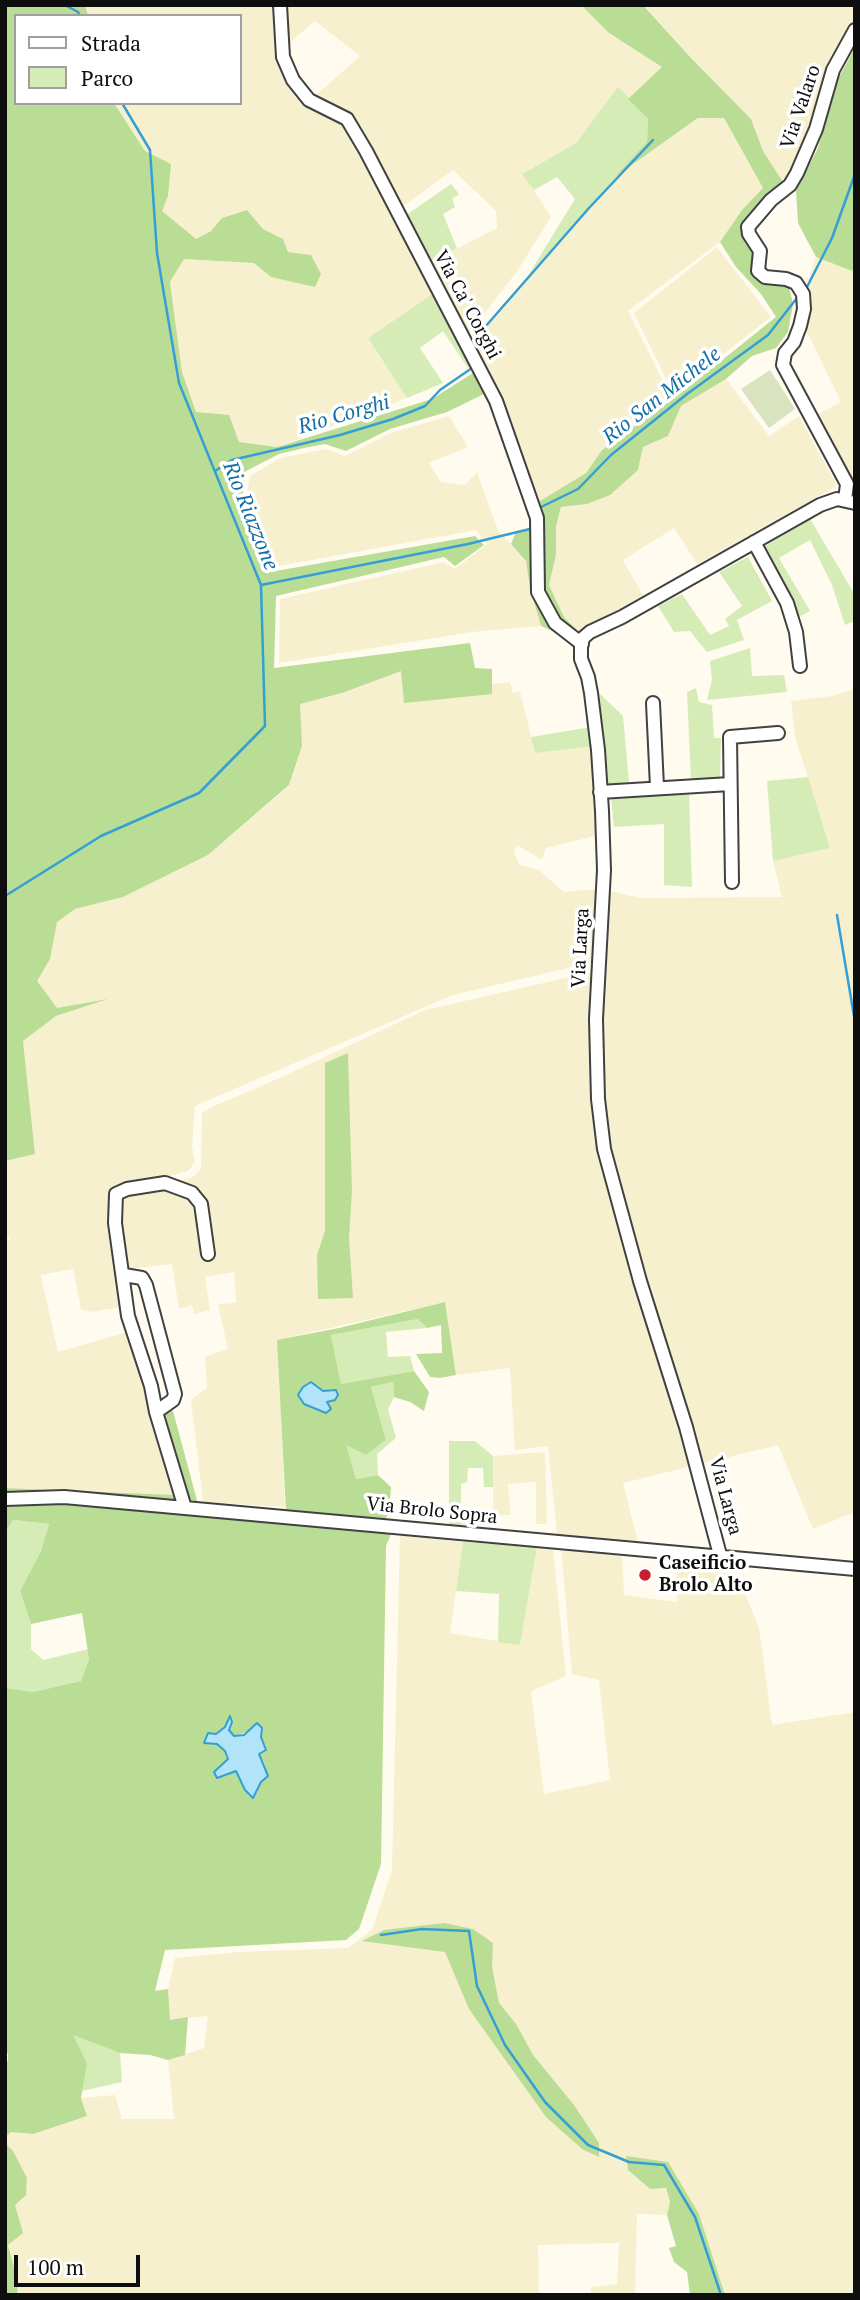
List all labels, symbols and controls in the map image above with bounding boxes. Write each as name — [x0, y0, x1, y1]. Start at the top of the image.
legend — [14, 14, 242, 105]
text: Strada — [81, 29, 141, 57]
street label: Via Valaro — [776, 62, 826, 152]
text: Parco — [81, 64, 133, 92]
street label: Via Ca' Corghi — [429, 247, 505, 363]
water label: Rio San Michele — [598, 342, 726, 450]
water label: Rio Corghi — [295, 390, 393, 440]
water label: Rio Riazzone — [217, 458, 283, 574]
street label: Via Larga — [568, 908, 594, 988]
street label: Via Larga — [704, 1454, 746, 1538]
street label: Via Brolo Sopra — [365, 1493, 499, 1529]
place label: Caseificio Brolo Alto — [659, 1553, 753, 1597]
marker: Caseificio Brolo Alto — [637, 1567, 653, 1583]
scale bar — [18, 2240, 144, 2284]
text: 100 m — [27, 2253, 84, 2281]

